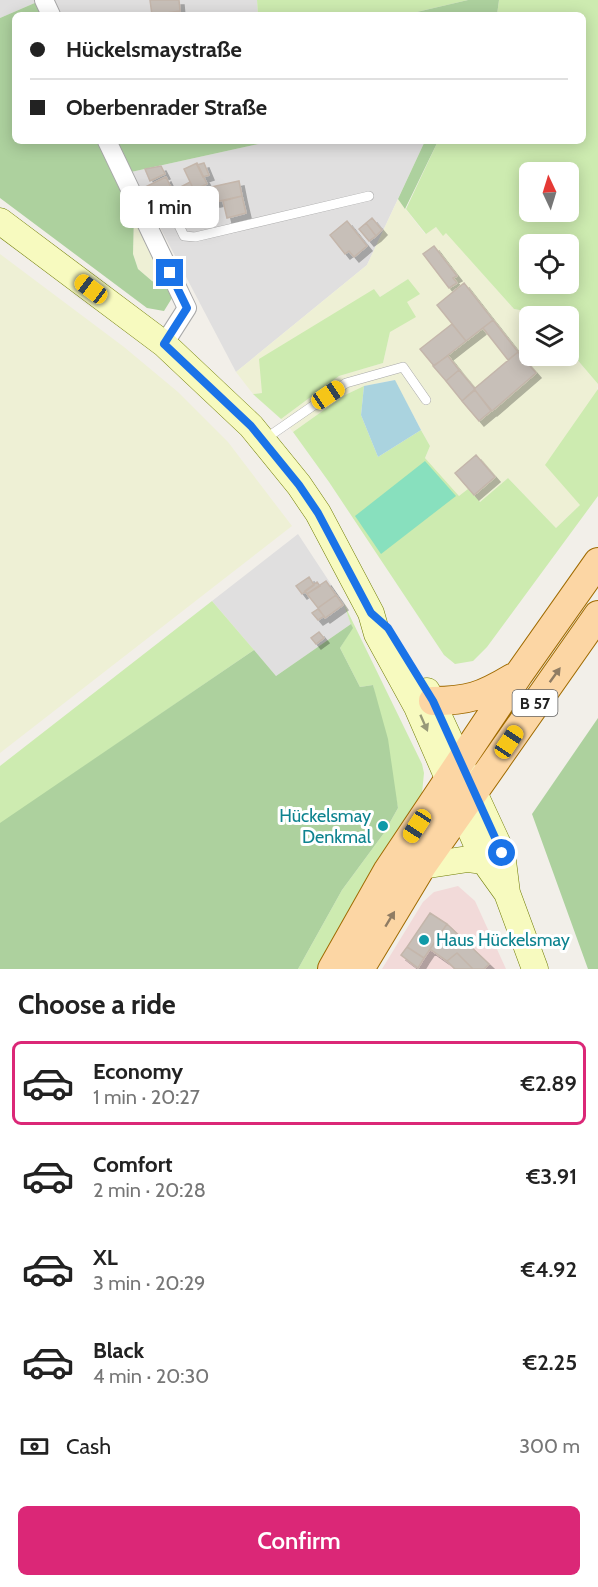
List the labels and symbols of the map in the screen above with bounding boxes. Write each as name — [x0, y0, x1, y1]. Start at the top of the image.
north arrow — [519, 162, 579, 222]
callout: 1 min — [120, 186, 219, 228]
route end — [156, 259, 183, 286]
car — [71, 271, 111, 307]
car — [308, 377, 348, 413]
one-way arrow — [549, 667, 561, 683]
road number: B 57 — [512, 690, 558, 716]
one-way arrow — [419, 714, 429, 732]
car — [491, 722, 527, 762]
place label: Hückelsmay Denkmal — [279, 805, 372, 848]
car — [400, 806, 434, 846]
marker: Hückelsmay Denkmal — [376, 819, 390, 833]
route start — [488, 839, 515, 866]
one-way arrow — [385, 910, 395, 927]
place label: Haus Hückelsmay — [436, 929, 570, 951]
marker: Haus Hückelsmay — [417, 933, 431, 947]

